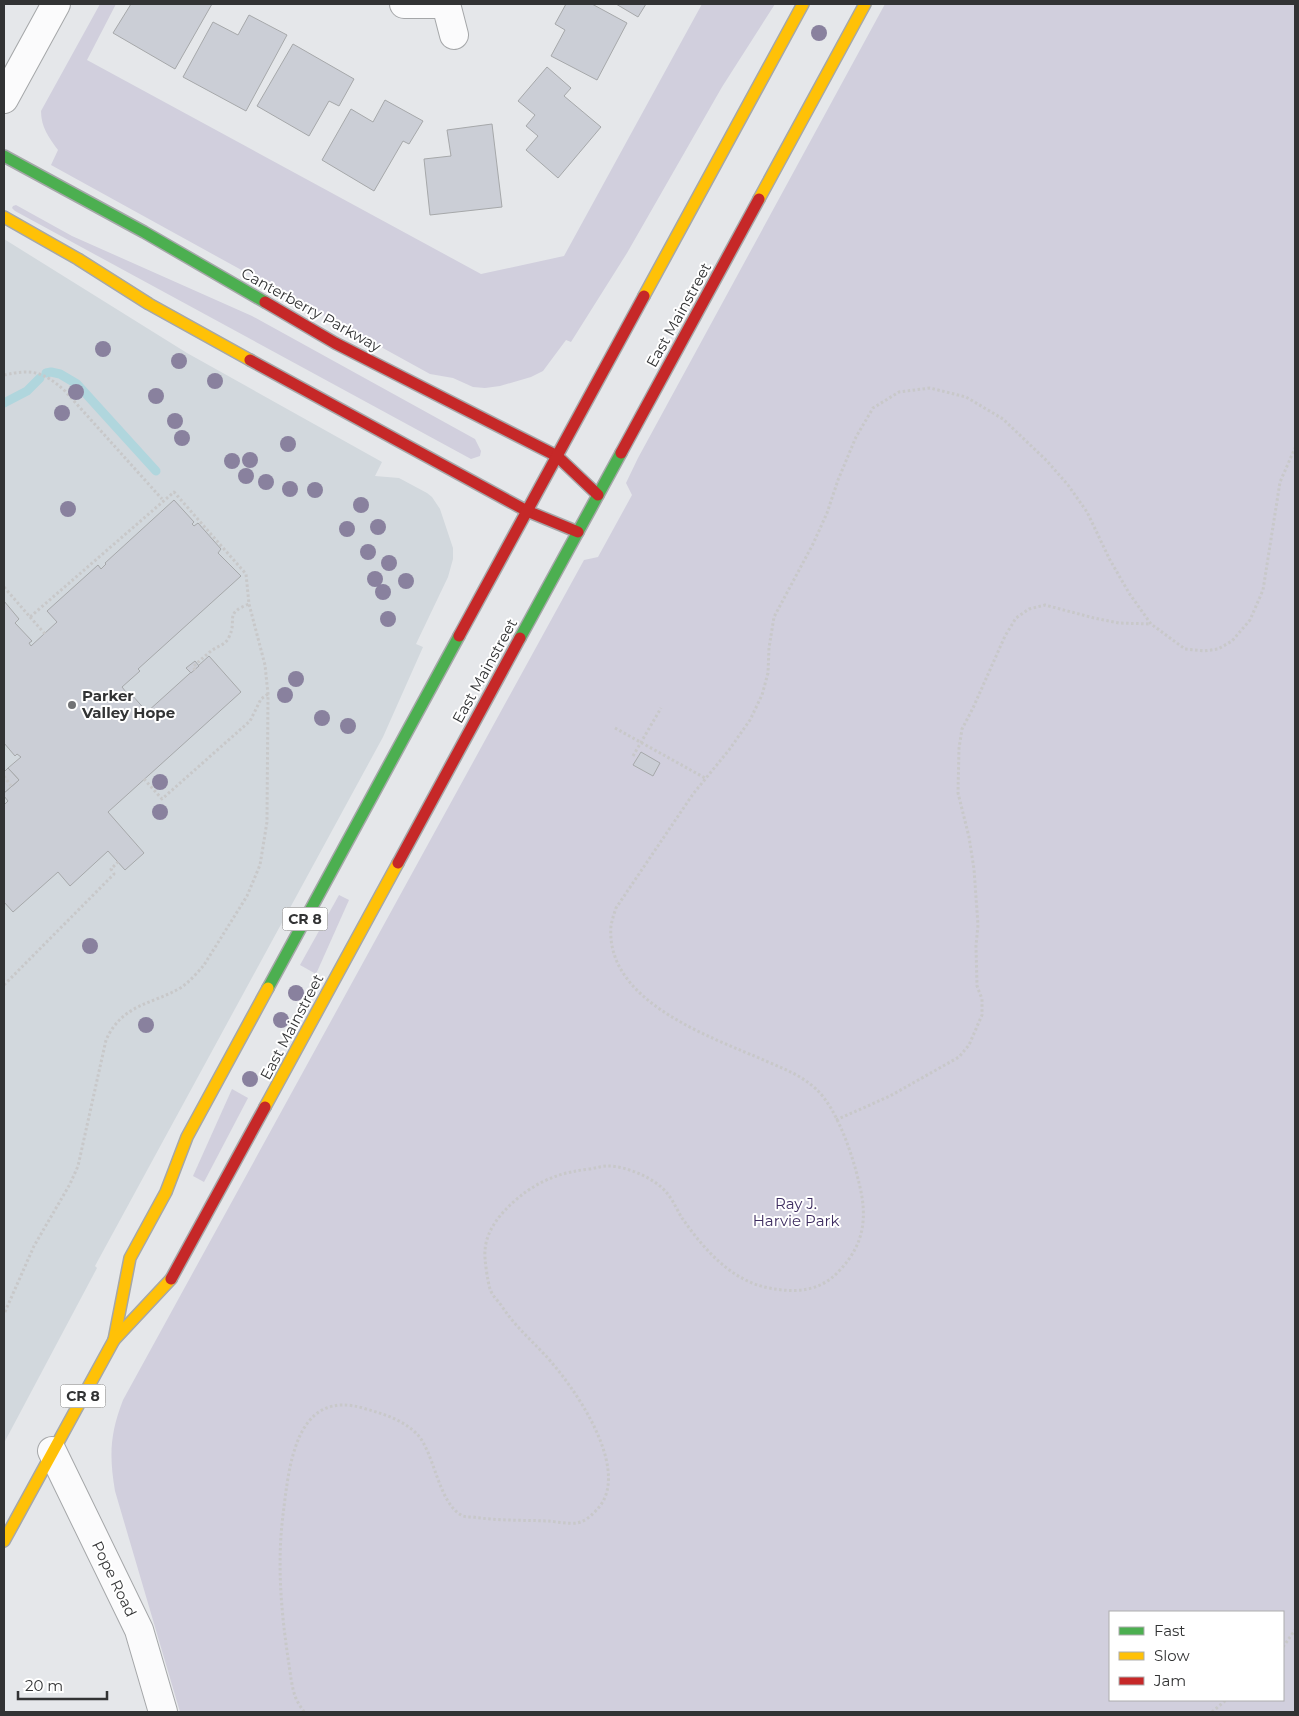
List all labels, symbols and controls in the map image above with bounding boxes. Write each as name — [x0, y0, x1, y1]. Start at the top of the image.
street label: East Mainstreet — [642, 259, 715, 370]
street label: Canterberry Parkway — [238, 263, 385, 356]
street label: East Mainstreet — [448, 615, 521, 726]
place label: Parker Valley Hope — [81, 686, 175, 722]
marker: Parker Valley Hope — [66, 699, 78, 711]
road number: CR 8 — [282, 908, 328, 931]
street label: East Mainstreet — [256, 971, 327, 1083]
park label: Ray J. Harvie Park — [753, 1194, 839, 1230]
road number: CR 8 — [61, 1384, 106, 1408]
street label: Pope Road — [88, 1538, 141, 1620]
legend — [1109, 1611, 1284, 1701]
text: Fast — [1154, 1621, 1185, 1640]
text: Slow — [1154, 1646, 1190, 1665]
scale bar — [18, 1668, 106, 1700]
text: Jam — [1153, 1671, 1186, 1690]
text: 20 m — [25, 1676, 63, 1695]

